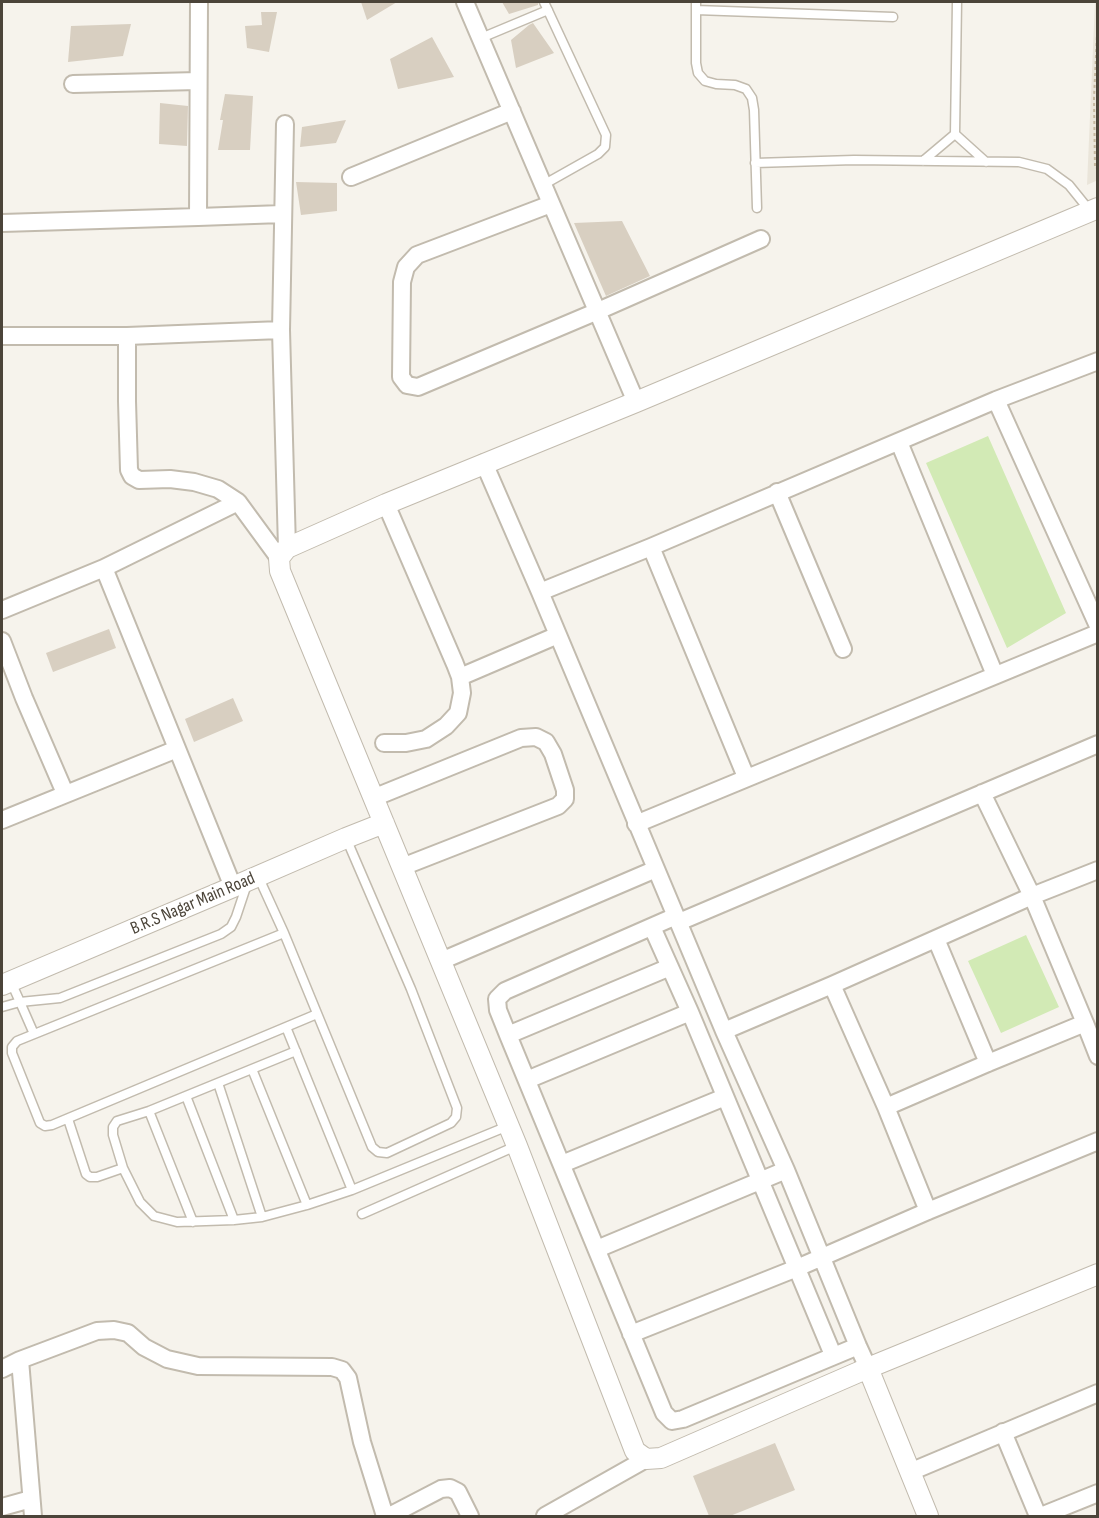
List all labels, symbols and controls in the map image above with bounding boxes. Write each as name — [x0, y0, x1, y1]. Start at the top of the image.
street label: B.R.S Nagar Main Road — [128, 868, 258, 940]

